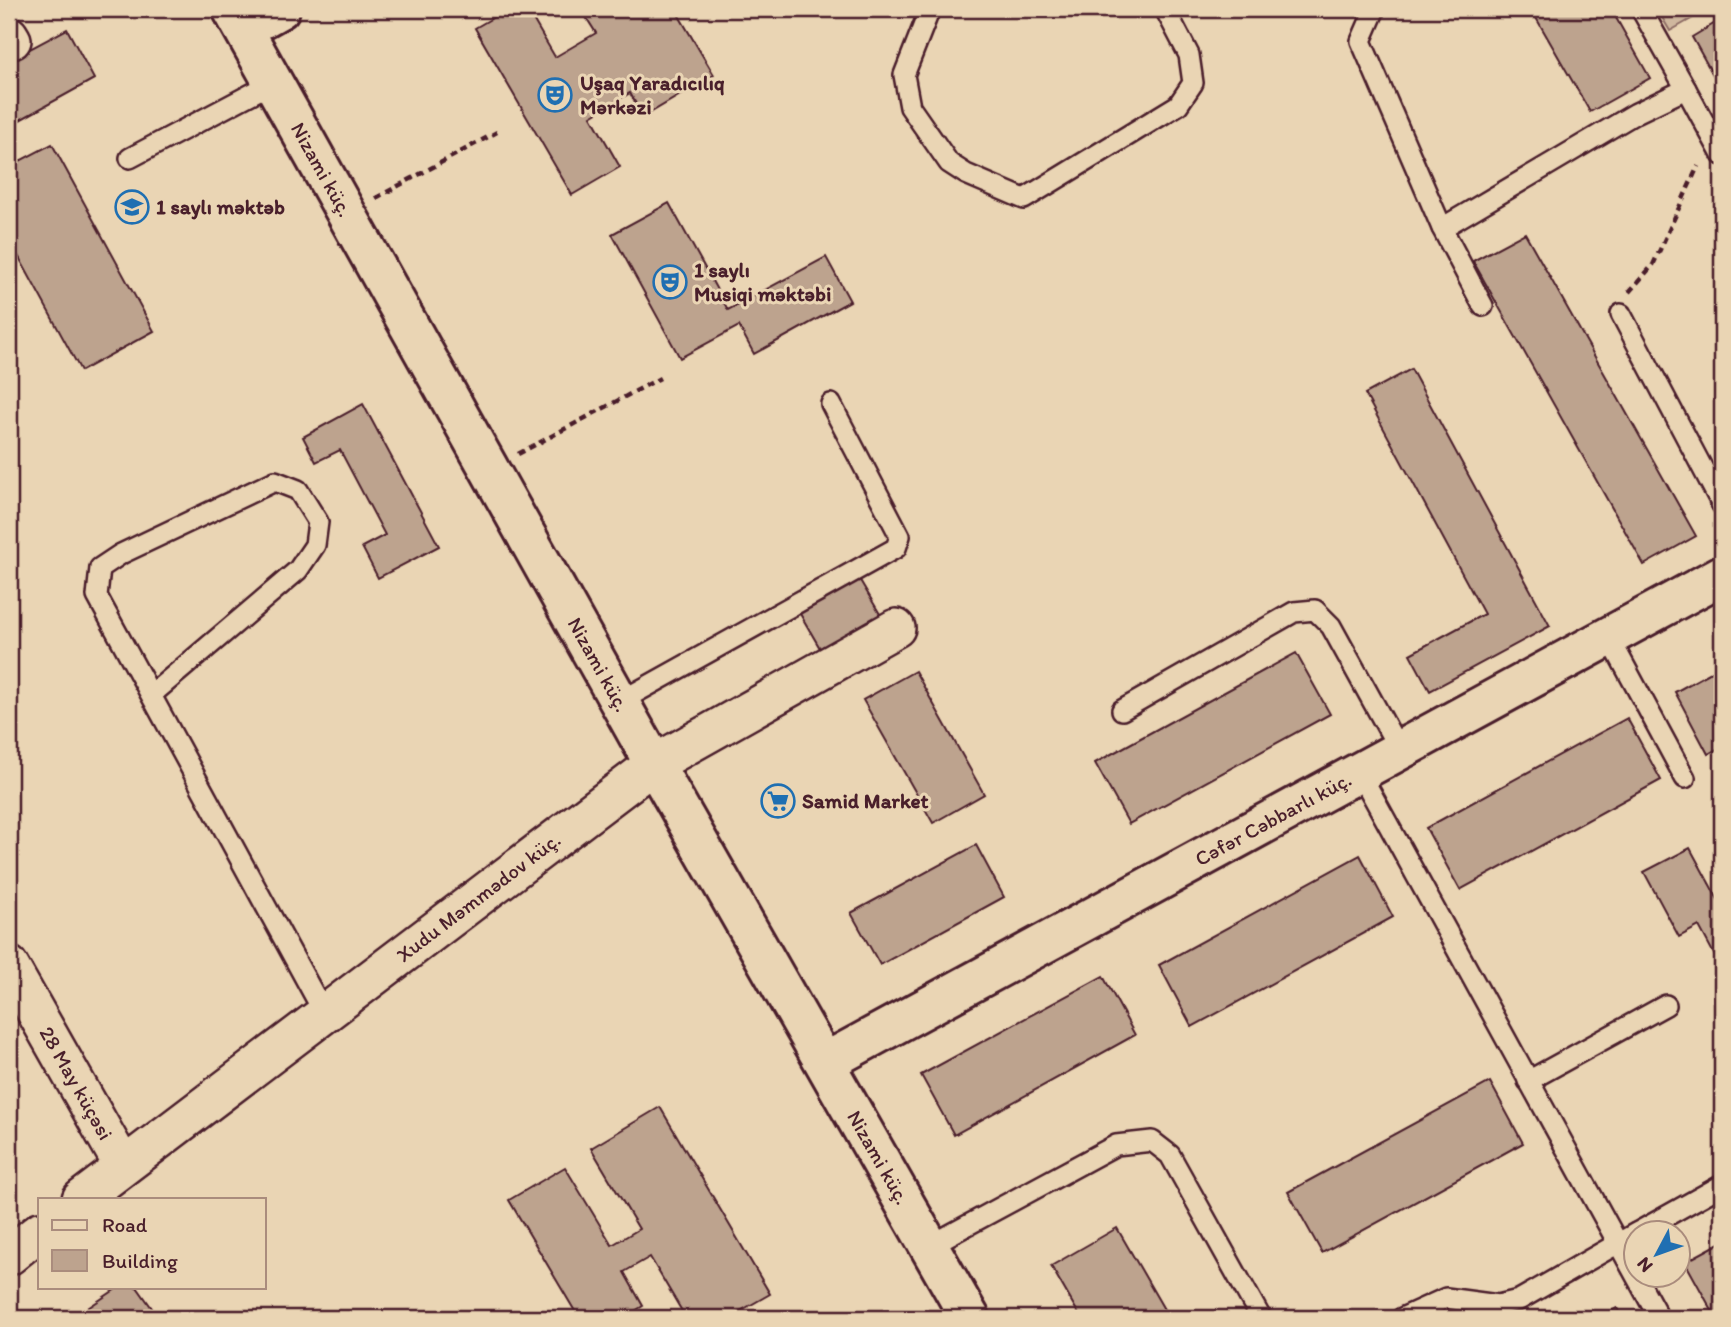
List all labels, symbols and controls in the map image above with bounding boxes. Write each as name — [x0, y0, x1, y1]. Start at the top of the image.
place label: Uşaq Yaradıcılıq Mərkəzi — [580, 70, 725, 119]
theatre icon: Uşaq Yaradıcılıq Mərkəzi — [536, 76, 574, 114]
street label: Nizami küç. — [286, 118, 359, 221]
school or university icon: 1 saylı məktəb — [113, 188, 151, 226]
place label: 1 saylı məktəb — [156, 194, 285, 220]
place label: 1 saylı Musiqi məktəbi — [694, 257, 831, 307]
theatre icon: 1 saylı Musiqi məktəbi — [651, 263, 689, 301]
street label: Nizami küç. — [563, 613, 635, 716]
street label: Cəfər Cəbbarlı küç. — [1190, 766, 1355, 871]
supermarket icon: Samid Market — [759, 782, 797, 820]
place label: Samid Market — [802, 788, 929, 813]
street label: Xudu Məmmədov küç. — [391, 827, 565, 967]
street label: 28 May küçəsi — [34, 1022, 119, 1144]
street label: Nizami küç. — [842, 1106, 916, 1209]
legend — [38, 1198, 266, 1288]
text: Road — [102, 1212, 148, 1237]
north arrow — [1622, 1218, 1692, 1288]
text: Building — [102, 1248, 178, 1273]
text: N — [1632, 1252, 1657, 1277]

